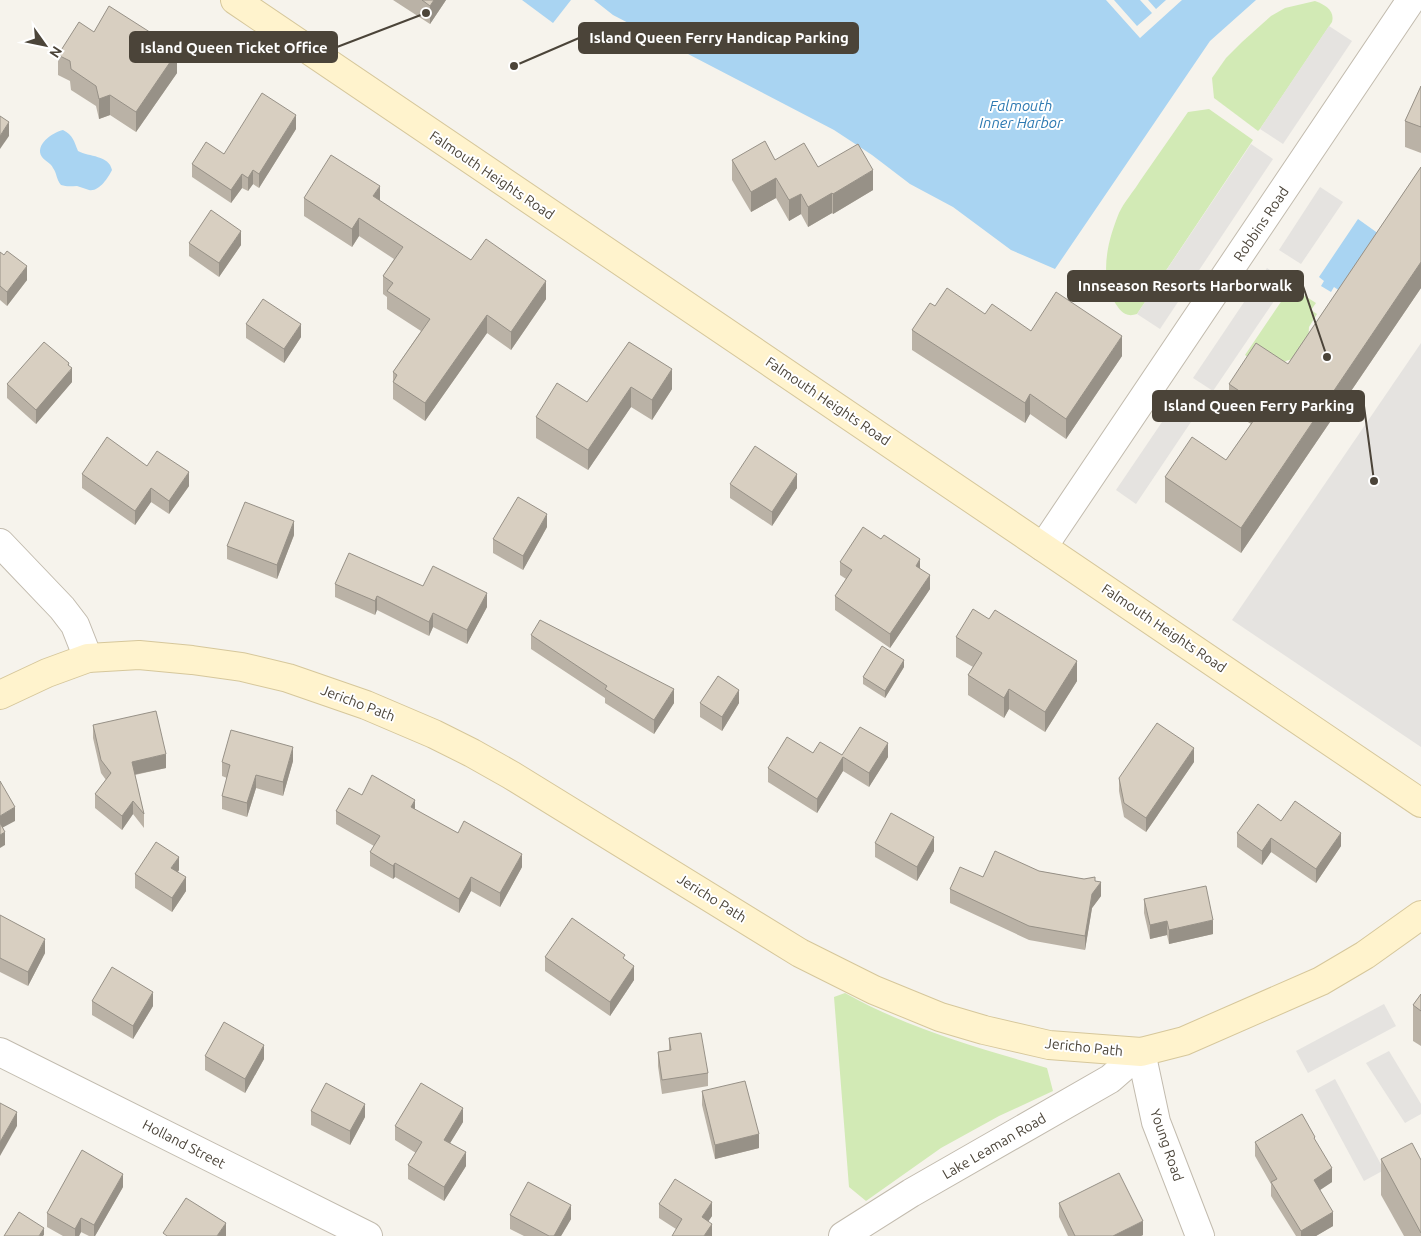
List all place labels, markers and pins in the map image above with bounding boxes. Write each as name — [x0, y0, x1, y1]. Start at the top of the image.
callout: Island Queen Ferry Handicap Parking — [579, 23, 858, 53]
callout: Island Queen Ticket Office — [130, 32, 337, 62]
callout: Innseason Resorts Harborwalk — [1068, 271, 1303, 301]
callout: Island Queen Ferry Parking — [1153, 391, 1364, 421]

